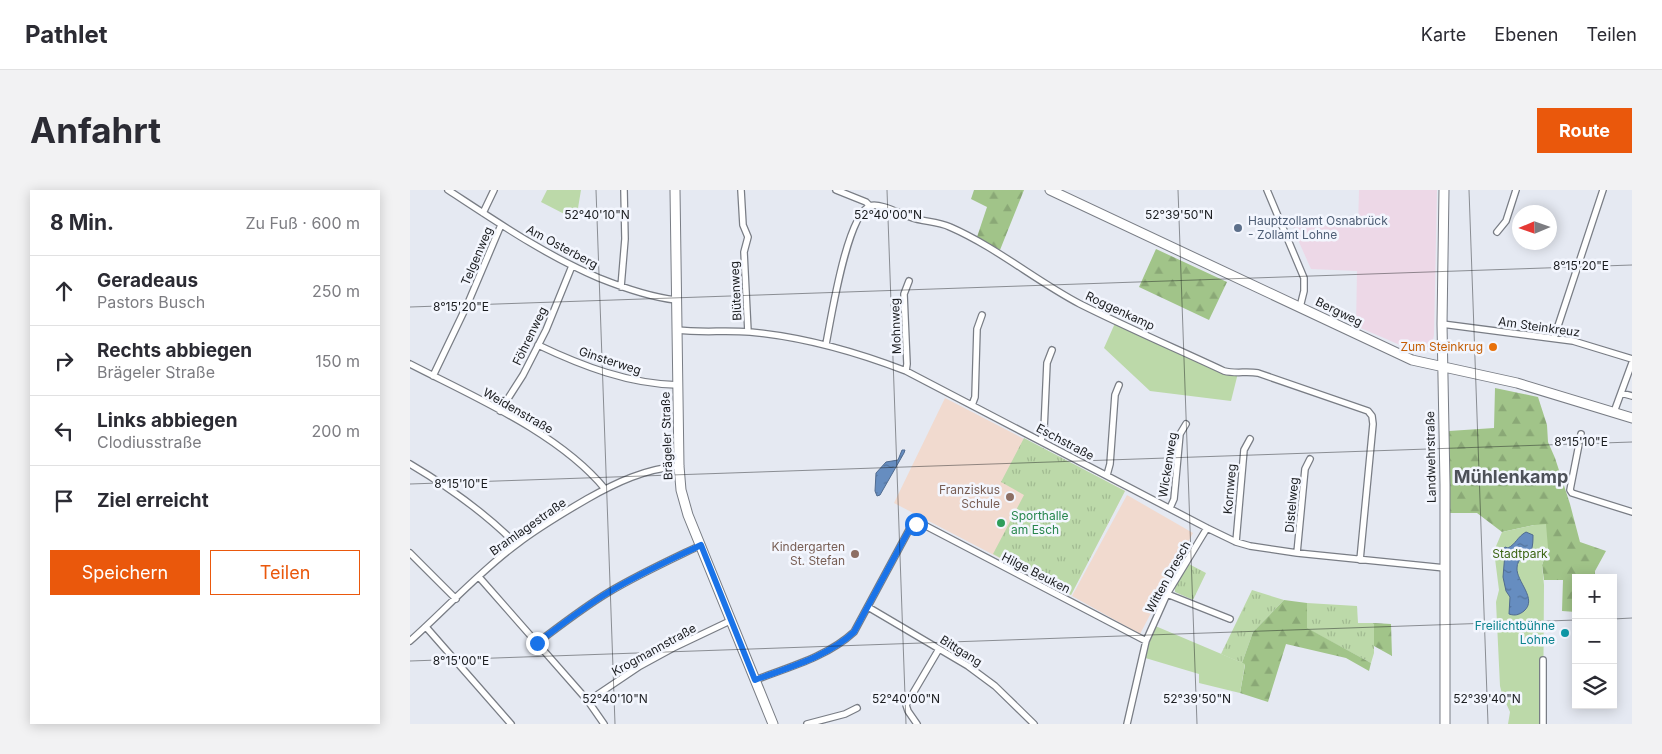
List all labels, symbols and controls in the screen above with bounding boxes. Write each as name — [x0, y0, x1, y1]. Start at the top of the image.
text: Pathlet — [25, 20, 108, 49]
text: Karte — [1421, 24, 1466, 45]
text: Ebenen — [1494, 24, 1558, 45]
text: Teilen — [1586, 24, 1637, 45]
button: Route — [1537, 108, 1632, 153]
text: Anfahrt — [30, 109, 161, 151]
north arrow — [1512, 205, 1557, 250]
text: 52°40'10"N — [564, 207, 630, 222]
text: 52°40'00"N — [854, 207, 922, 222]
text: 52°39'50"N — [1145, 207, 1213, 222]
text: 8 Min. — [50, 210, 114, 235]
text: Zu Fuß · 600 m — [246, 213, 360, 233]
place label: Hauptzollamt Osnabrück - Zollamt Lohne — [1248, 213, 1388, 242]
street label: Am Osterberg — [524, 221, 601, 272]
marker: Hauptzollamt Osnabrück - Zollamt Lohne — [1232, 222, 1244, 234]
street label: Telgenweg — [457, 224, 496, 287]
text: 8°15'20"E — [1553, 258, 1609, 273]
street label: Blütenweg — [726, 261, 745, 321]
text: Geradeaus — [97, 269, 198, 292]
icon: ahead — [50, 277, 78, 305]
text: 250 m — [312, 281, 360, 301]
street label: Roggenkamp — [1083, 288, 1157, 333]
text: Pastors Busch — [97, 292, 205, 312]
street label: Bergweg — [1313, 294, 1365, 329]
street label: Mohnweg — [887, 298, 904, 354]
text: 8°15'20"E — [433, 299, 489, 314]
street label: Föhrenweg — [509, 304, 550, 367]
street label: Am Steinkreuz — [1497, 313, 1581, 340]
text: Rechts abbiegen — [97, 339, 252, 362]
place label: Zum Steinkrug — [1400, 339, 1483, 354]
marker: Zum Steinkrug — [1487, 341, 1499, 353]
street label: Ginsterweg — [577, 343, 643, 378]
icon: right — [50, 347, 78, 375]
text: 150 m — [315, 351, 360, 371]
text: Brägeler Straße — [97, 362, 215, 382]
street label: Weidenstraße — [481, 384, 556, 437]
street label: Brägeler Straße — [657, 392, 676, 481]
text: Links abbiegen — [97, 409, 238, 432]
street label: Landwehrstraße — [1422, 411, 1439, 503]
icon: left — [50, 417, 78, 445]
street label: Eschstraße — [1034, 420, 1097, 463]
text: 200 m — [312, 421, 360, 441]
street label: Wickenweg — [1155, 431, 1180, 499]
text: Clodiusstraße — [97, 432, 202, 452]
text: 8°15'10"E — [1554, 434, 1608, 449]
street label: Kornweg — [1220, 463, 1239, 515]
district label: Mühlenkamp — [1454, 466, 1568, 487]
text: 8°15'10"E — [434, 476, 488, 491]
street label: Distelweg — [1282, 477, 1301, 533]
place label: Franziskus Schule — [939, 482, 1000, 511]
icon: arrive — [50, 487, 78, 515]
text: Ziel erreicht — [97, 489, 209, 512]
marker: Franziskus Schule — [1004, 491, 1016, 503]
street label: Bramlagestraße — [487, 495, 569, 558]
place label: Sporthalle am Esch — [1011, 508, 1069, 537]
route start — [905, 513, 928, 536]
marker: Sporthalle am Esch — [995, 517, 1007, 529]
street label: Witten Dresch — [1142, 538, 1193, 615]
place label: Kindergarten St. Stefan — [771, 539, 845, 568]
park label: Stadtpark — [1492, 546, 1548, 561]
marker: Kindergarten St. Stefan — [849, 548, 861, 560]
street label: Hilge Beuken — [999, 549, 1073, 596]
button: Speichern — [50, 550, 200, 595]
button: Teilen — [210, 550, 360, 595]
map controls — [1572, 574, 1617, 709]
button: + — [1572, 574, 1617, 619]
place label: Freilichtbühne Lohne — [1475, 618, 1555, 647]
button: − — [1572, 619, 1617, 664]
street label: Krogmannstraße — [609, 620, 699, 679]
marker: Freilichtbühne Lohne — [1559, 627, 1571, 639]
route end — [526, 632, 549, 655]
street label: Bittgang — [937, 632, 985, 669]
text: 8°15'00"E — [433, 653, 489, 668]
button: layers — [1572, 664, 1617, 709]
text: 52°40'10"N — [582, 691, 648, 706]
text: 52°40'00"N — [872, 691, 940, 706]
text: 52°39'50"N — [1163, 691, 1231, 706]
text: 52°39'40"N — [1453, 691, 1521, 706]

